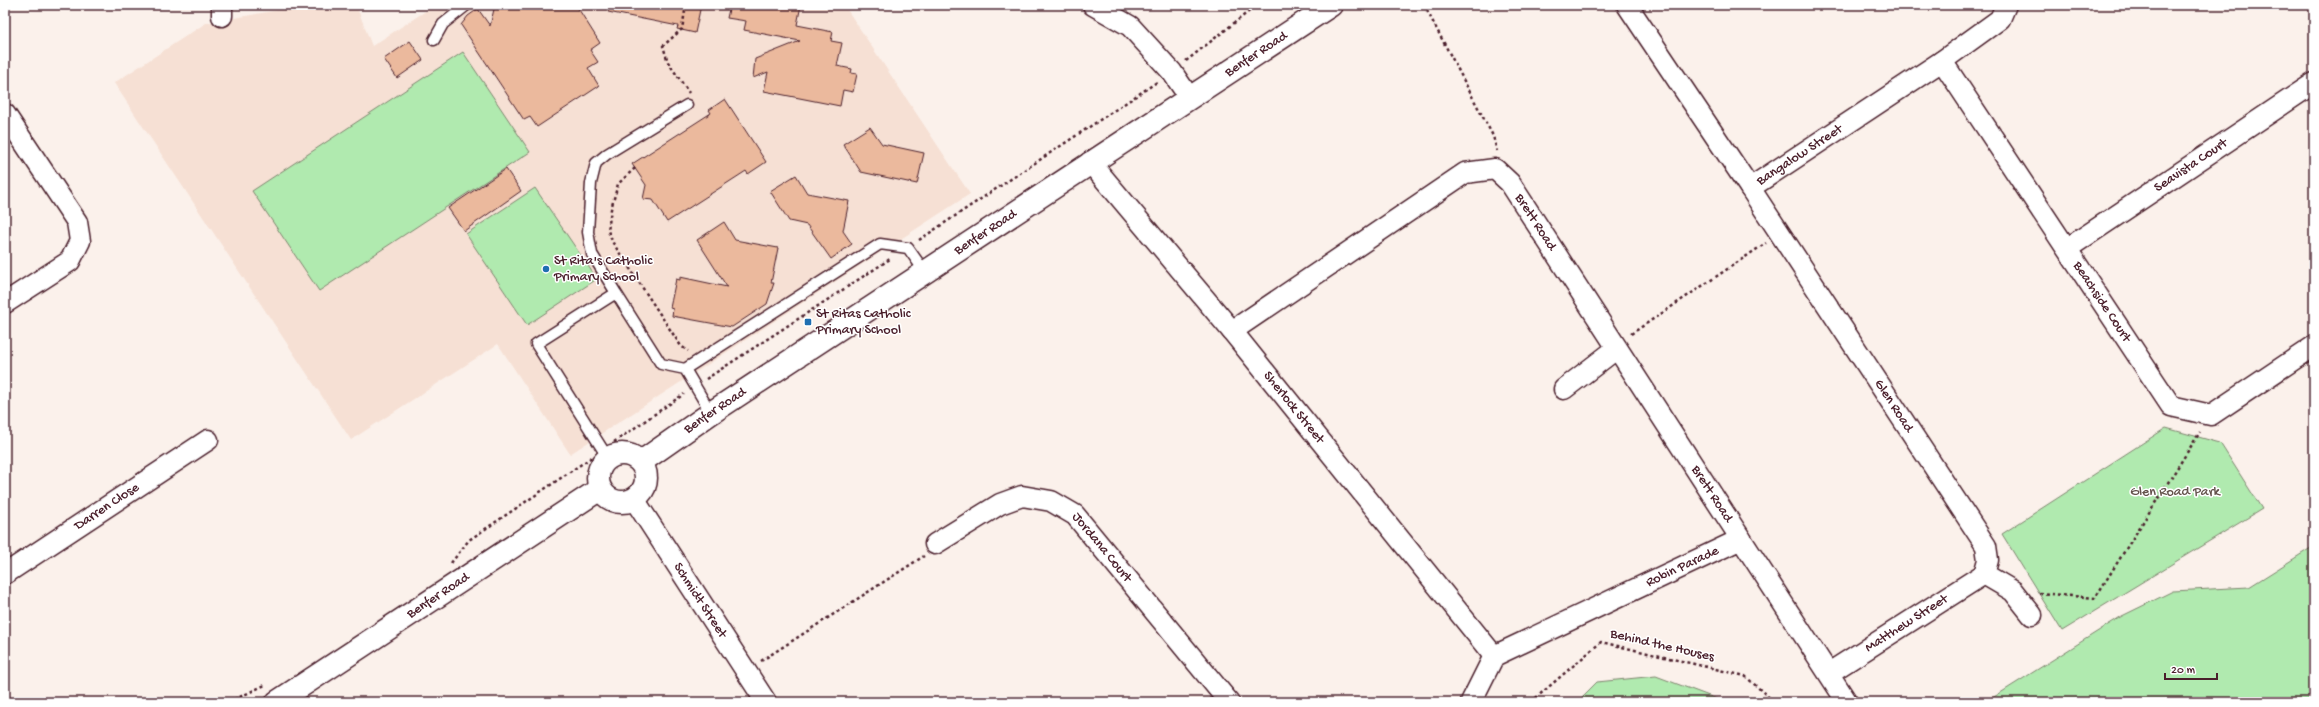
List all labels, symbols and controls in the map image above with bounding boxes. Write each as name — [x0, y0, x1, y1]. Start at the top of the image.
street label: Benfer Road — [1221, 27, 1292, 82]
street label: Bangalow Street — [1753, 120, 1847, 190]
street label: Seavista Court — [2151, 134, 2232, 196]
street label: Brett Road — [1510, 190, 1561, 255]
street label: Benfer Road — [950, 205, 1021, 260]
place label: St Rita's Catholic Primary School — [553, 253, 653, 286]
street label: Beachside Court — [2068, 257, 2135, 347]
marker: St Rita's Catholic Primary School — [541, 264, 551, 274]
place label: St Ritas Catholic Primary School — [815, 306, 912, 339]
marker: St Ritas Catholic Primary School — [803, 317, 813, 327]
street label: Sherlock Street — [1259, 368, 1329, 448]
street label: Glen Road — [1870, 376, 1918, 437]
street label: Benfer Road — [680, 383, 751, 438]
street label: Brett Road — [1686, 461, 1738, 527]
street label: Darren Close — [70, 479, 143, 535]
park label: Glen Road Park — [2130, 484, 2222, 501]
street label: Jordana Court — [1068, 509, 1136, 587]
street label: Robin Parade — [1643, 542, 1722, 591]
street label: Schmidt Street — [669, 560, 731, 642]
street label: Benfer Road — [403, 568, 474, 623]
street label: Matthew Street — [1862, 590, 1952, 656]
street label: Behind the Houses — [1607, 626, 1716, 666]
scale bar — [2165, 655, 2217, 681]
text: 20 m — [2171, 664, 2196, 678]

